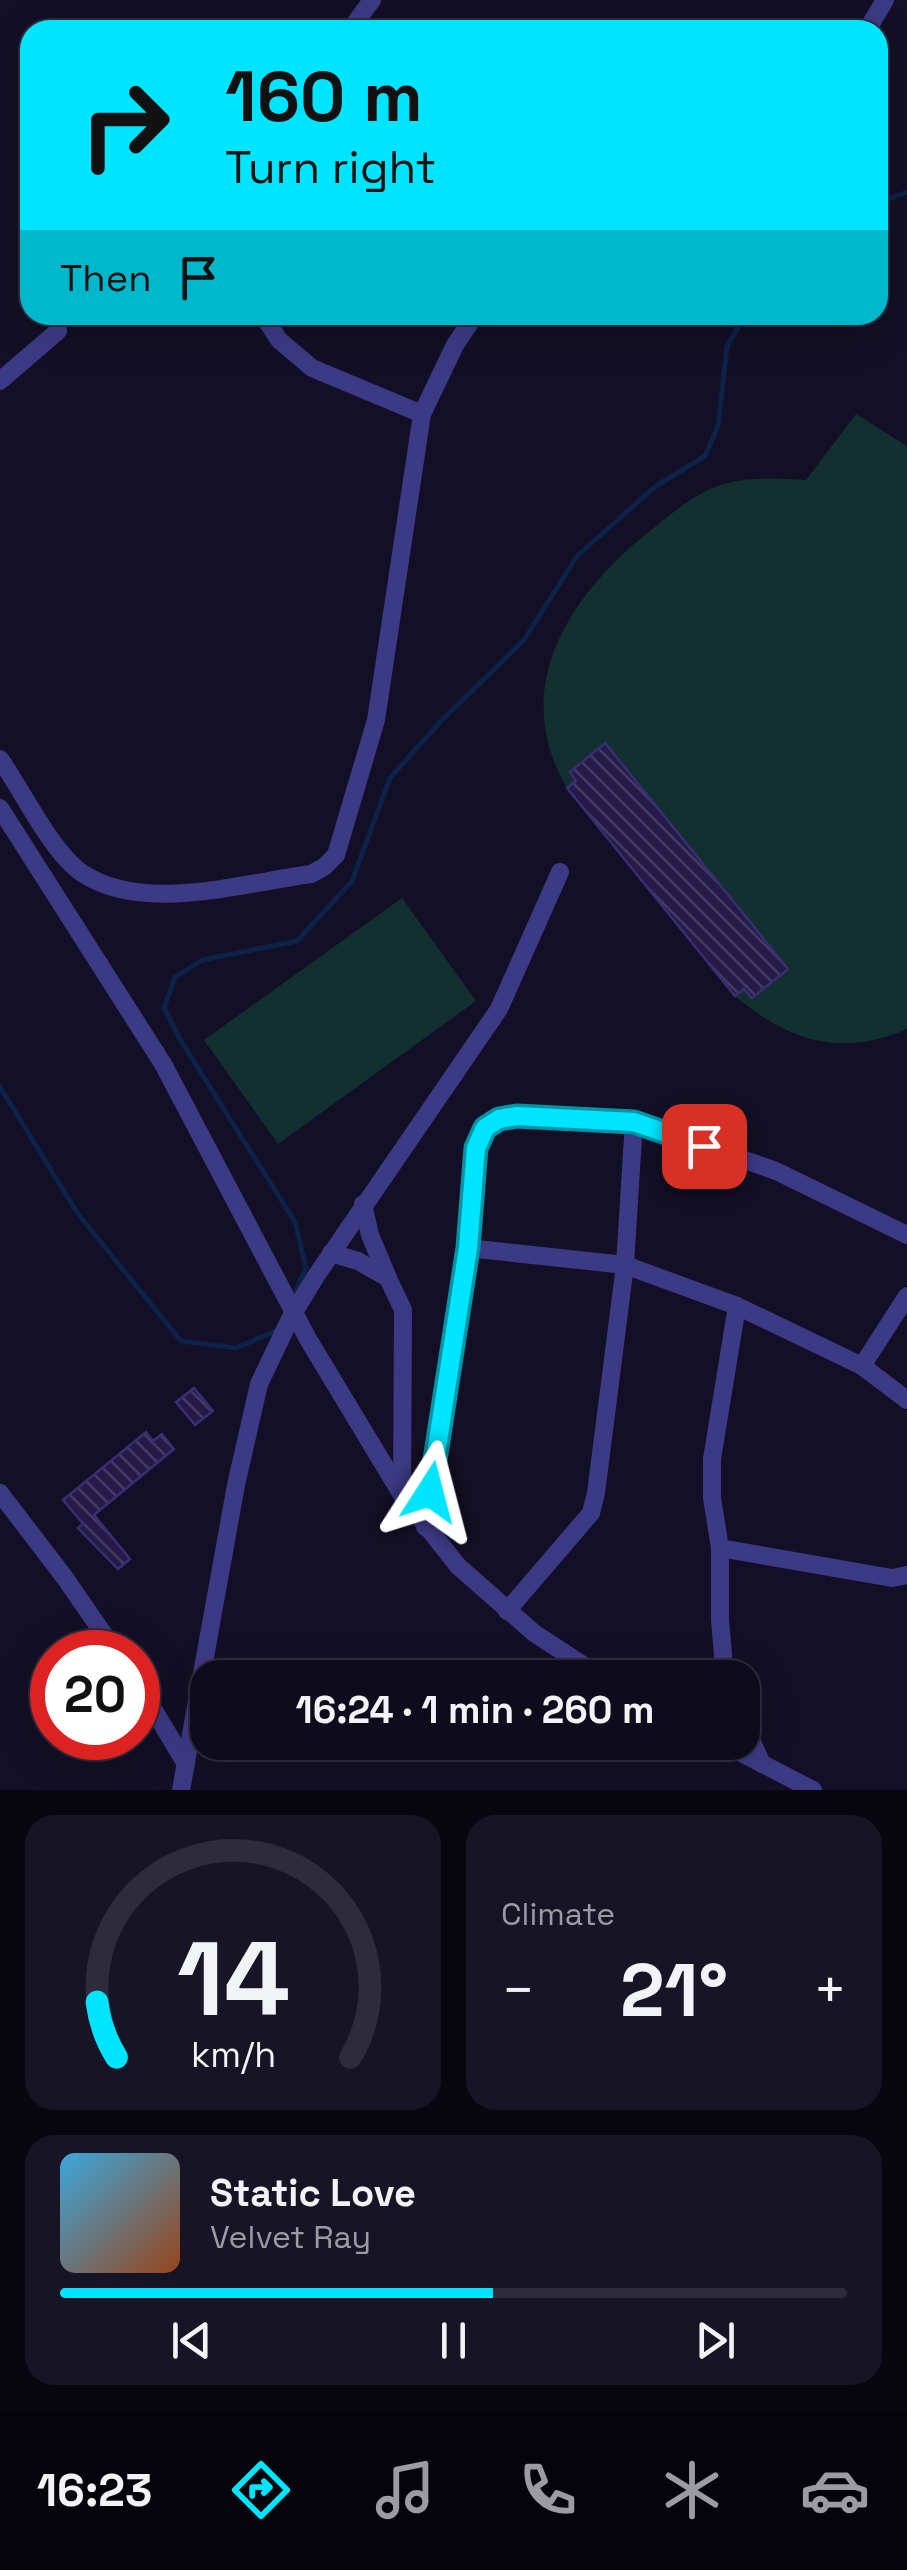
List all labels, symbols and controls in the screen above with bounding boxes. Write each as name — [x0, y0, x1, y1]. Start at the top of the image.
text: 160 m — [225, 52, 423, 141]
icon: right — [60, 60, 190, 190]
text: Turn right — [225, 139, 436, 196]
icon: arrive — [171, 250, 226, 305]
text: Then — [60, 254, 151, 302]
pin — [662, 1104, 747, 1189]
icon: arrive — [677, 1119, 732, 1174]
position arrow — [378, 1440, 482, 1544]
speed limit sign: 20 — [30, 1630, 160, 1760]
text: 16:24 · 1 min · 260 m — [296, 1686, 654, 1734]
text: Climate — [501, 1894, 615, 1934]
text: 14 — [176, 1913, 290, 2045]
text: 21° — [620, 1942, 728, 2038]
text: − — [501, 1955, 535, 2025]
text: + — [813, 1955, 847, 2025]
text: km/h — [190, 2032, 276, 2077]
text: Static Love — [210, 2169, 416, 2217]
text: Velvet Ray — [210, 2217, 371, 2257]
icon: previous — [164, 2313, 219, 2368]
icon: pause — [426, 2313, 481, 2368]
icon: next — [688, 2313, 743, 2368]
icon: directions — [226, 2455, 296, 2525]
icon: music — [370, 2455, 440, 2525]
icon: phone — [513, 2455, 583, 2525]
icon: climate — [657, 2455, 727, 2525]
icon: car — [800, 2455, 870, 2525]
text: 16:23 — [37, 2462, 152, 2519]

